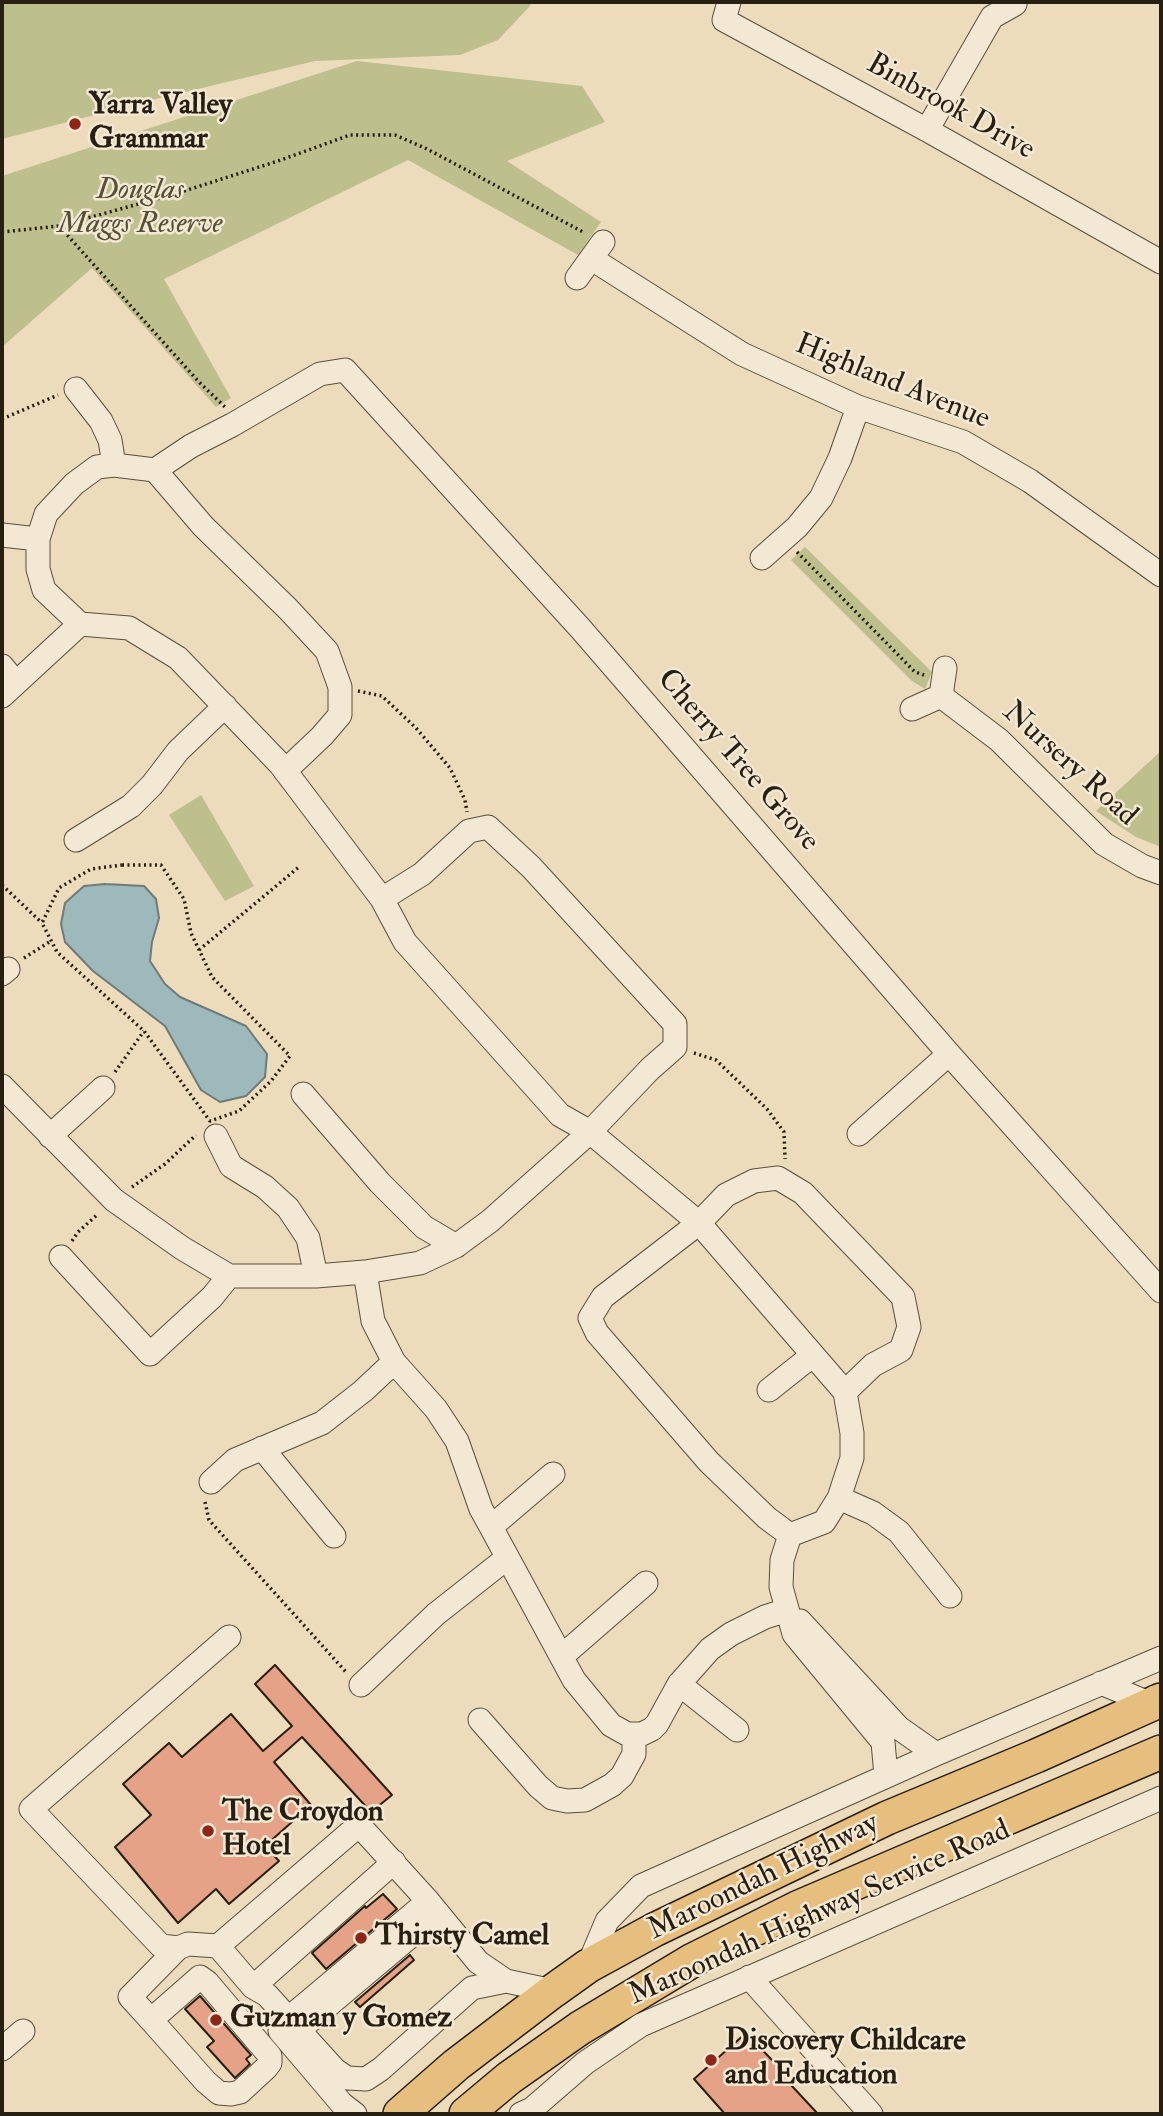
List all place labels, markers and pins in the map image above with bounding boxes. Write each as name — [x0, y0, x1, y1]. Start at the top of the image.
place label: Yarra Valley Grammar — [89, 89, 232, 160]
marker: Yarra Valley Grammar — [67, 116, 83, 132]
place label: The Croydon Hotel — [222, 1796, 383, 1867]
marker: The Croydon Hotel — [200, 1823, 216, 1839]
place label: Thirsty Camel — [375, 1920, 549, 1956]
marker: Thirsty Camel — [353, 1930, 369, 1946]
place label: Guzman y Gomez — [230, 2002, 452, 2038]
marker: Guzman y Gomez — [208, 2012, 224, 2028]
place label: Discovery Childcare and Education — [725, 2025, 966, 2096]
marker: Discovery Childcare and Education — [703, 2052, 719, 2068]

